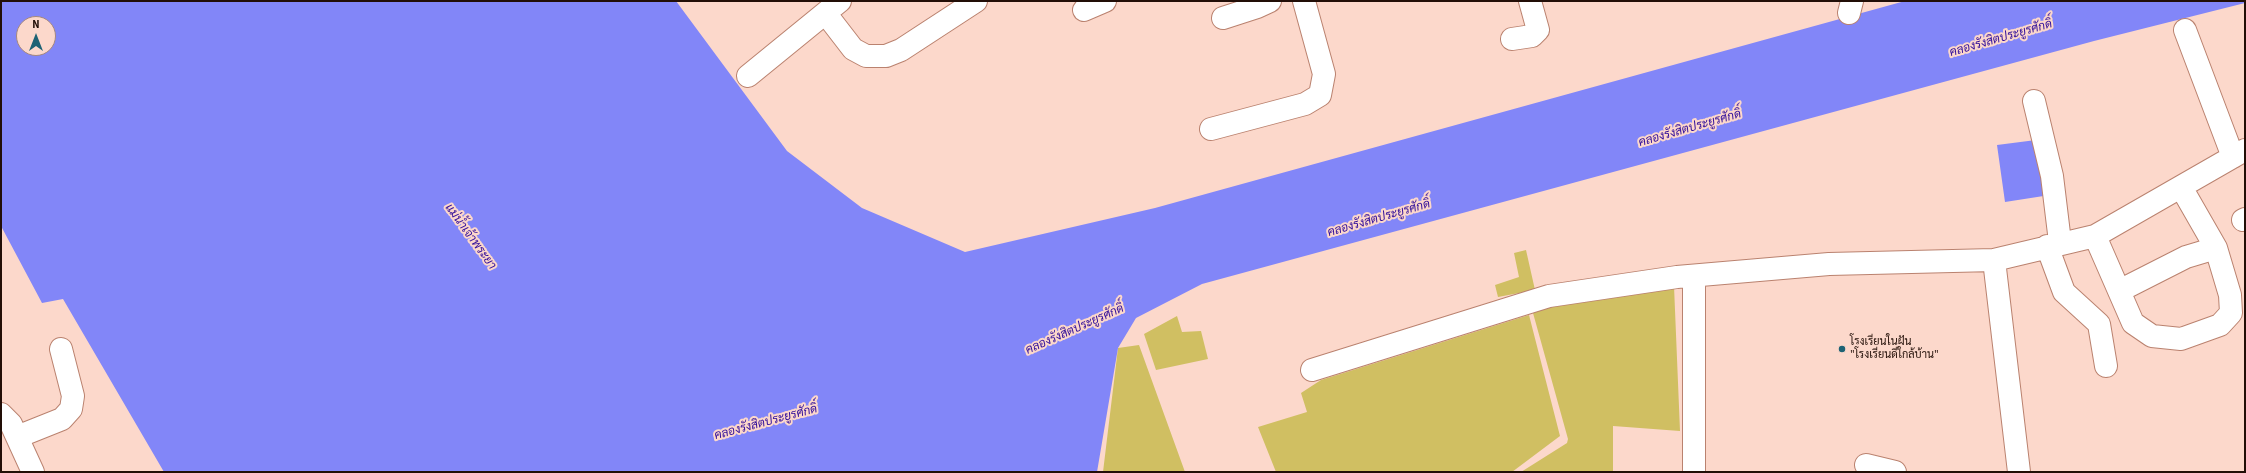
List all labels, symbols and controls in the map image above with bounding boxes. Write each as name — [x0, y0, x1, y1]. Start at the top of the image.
north arrow — [16, 16, 56, 56]
text: N — [32, 17, 40, 32]
water label: คลองรังสิตประยูรศักดิ์ — [1948, 17, 2054, 61]
water label: คลองรังสิตประยูรศักดิ์ — [1637, 107, 1743, 151]
water label: คลองรังสิตประยูรศักดิ์ — [1326, 197, 1432, 241]
water label: แม่น้ำเจ้าพระยา — [441, 201, 499, 273]
water label: คลองรังสิตประยูรศักดิ์ — [1024, 302, 1126, 358]
place label: โรงเรียนในฝัน "โรงเรียนดีใกล้บ้าน" — [1850, 336, 1939, 362]
marker: โรงเรียนในฝัน "โรงเรียนดีใกล้บ้าน" — [1837, 344, 1847, 354]
water label: คลองรังสิตประยูรศักดิ์ — [713, 402, 819, 444]

